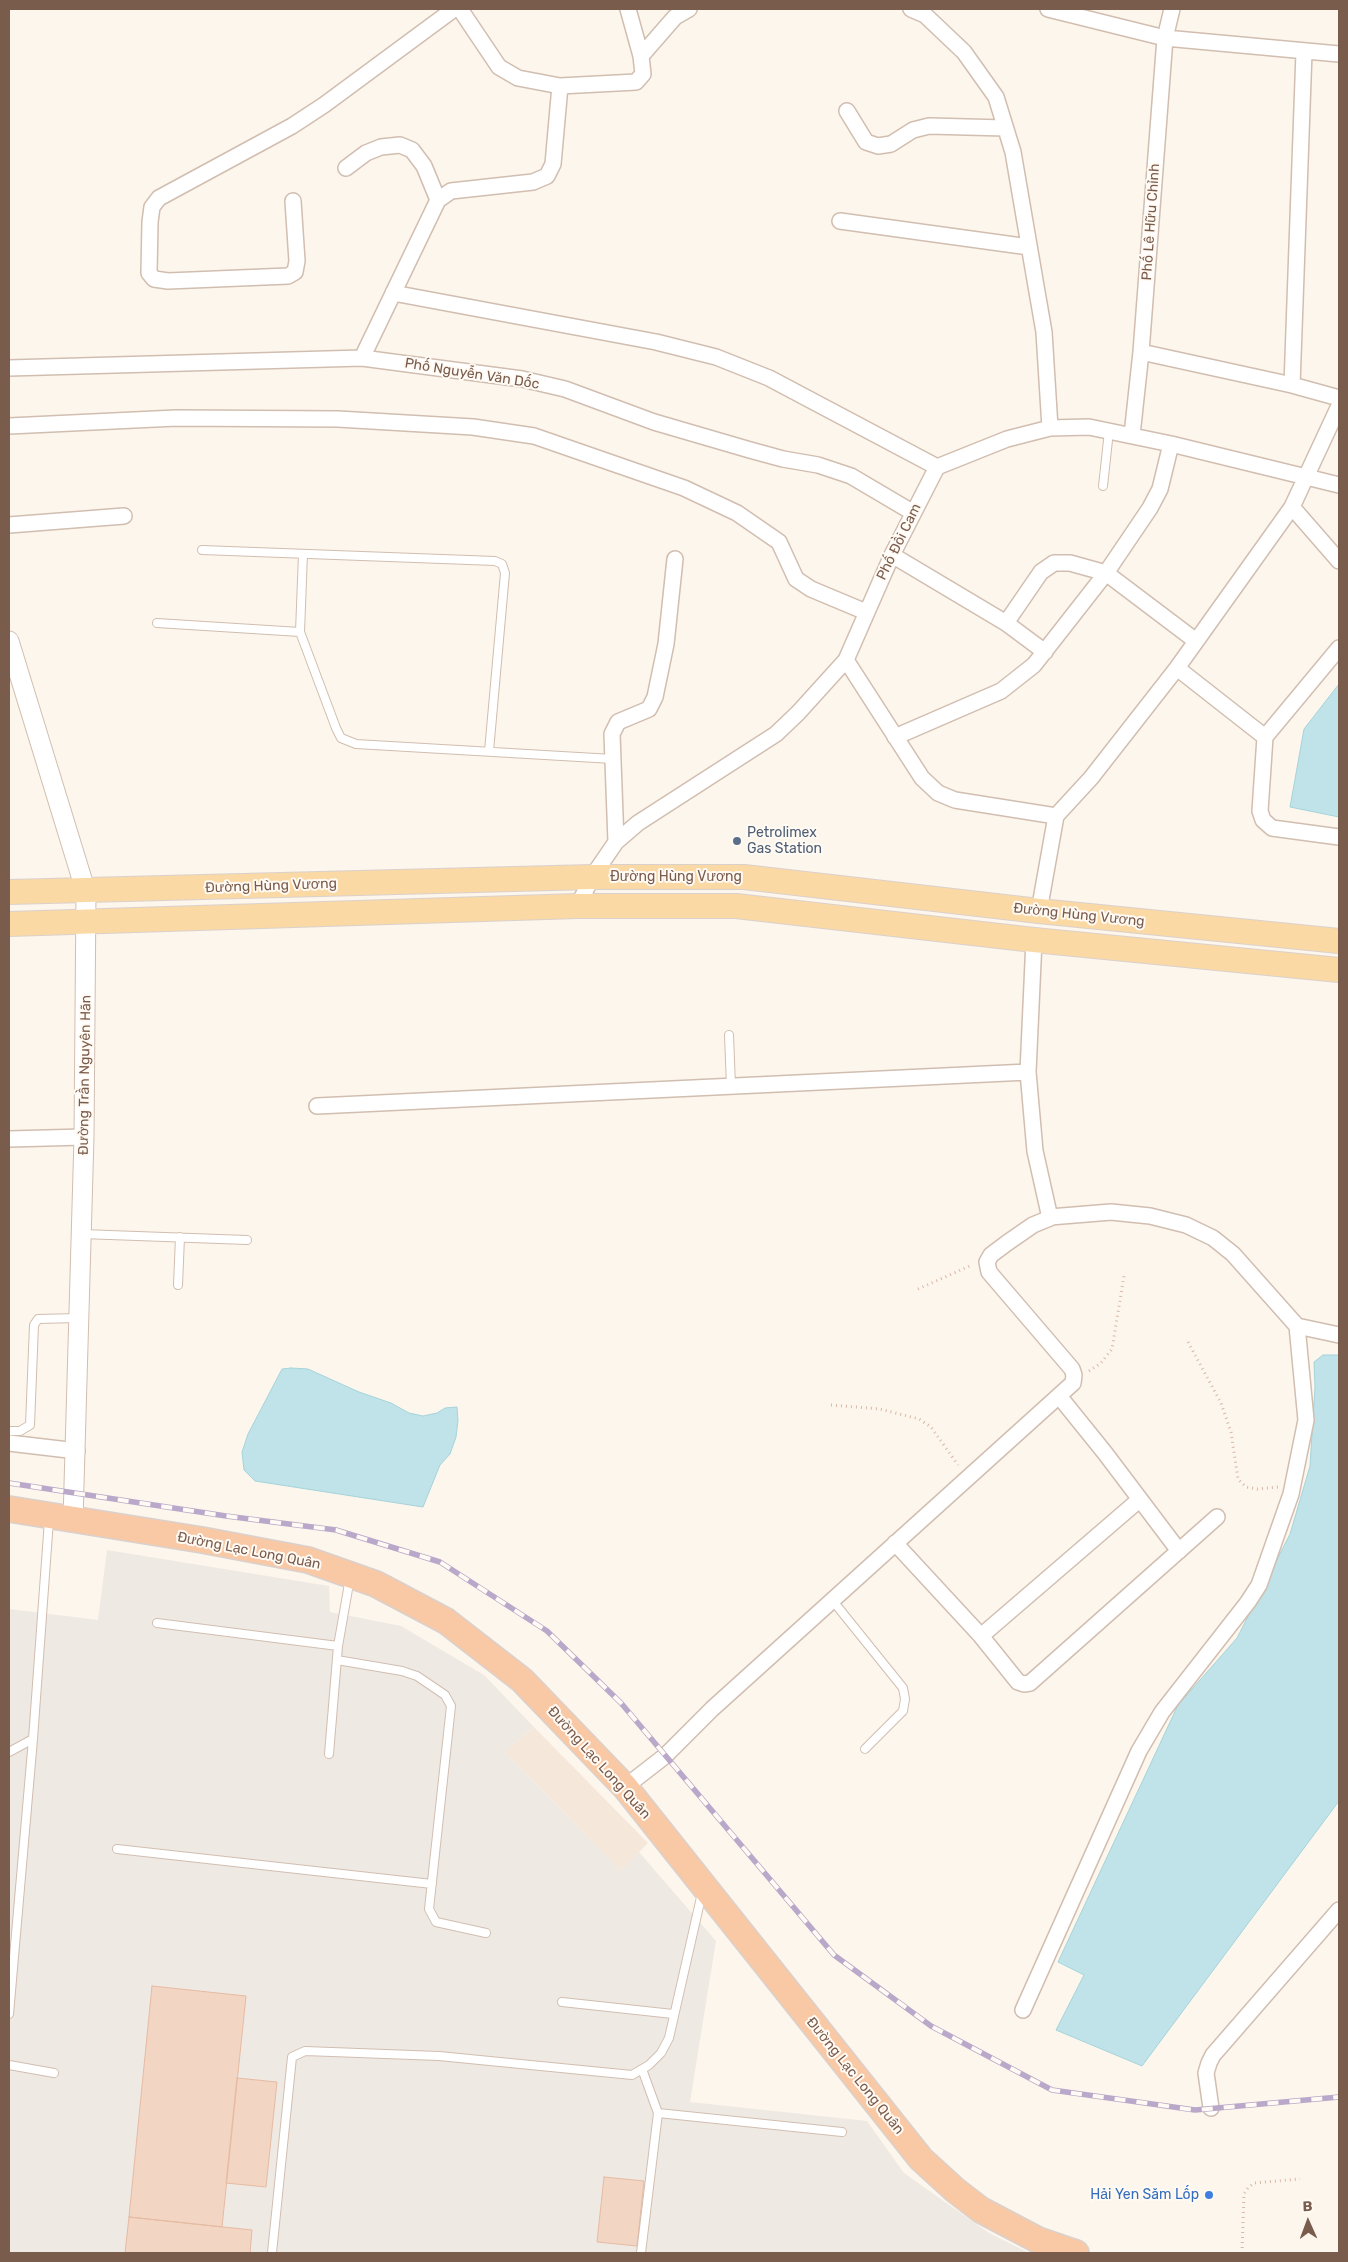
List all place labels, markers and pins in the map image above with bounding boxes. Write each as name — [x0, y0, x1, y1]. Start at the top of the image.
place label: Petrolimex Gas Station — [747, 825, 822, 858]
marker: Petrolimex Gas Station — [731, 835, 743, 847]
place label: Hải Yen Săm Lốp — [1090, 2187, 1199, 2203]
marker: Hải Yen Săm Lốp — [1203, 2189, 1215, 2201]

